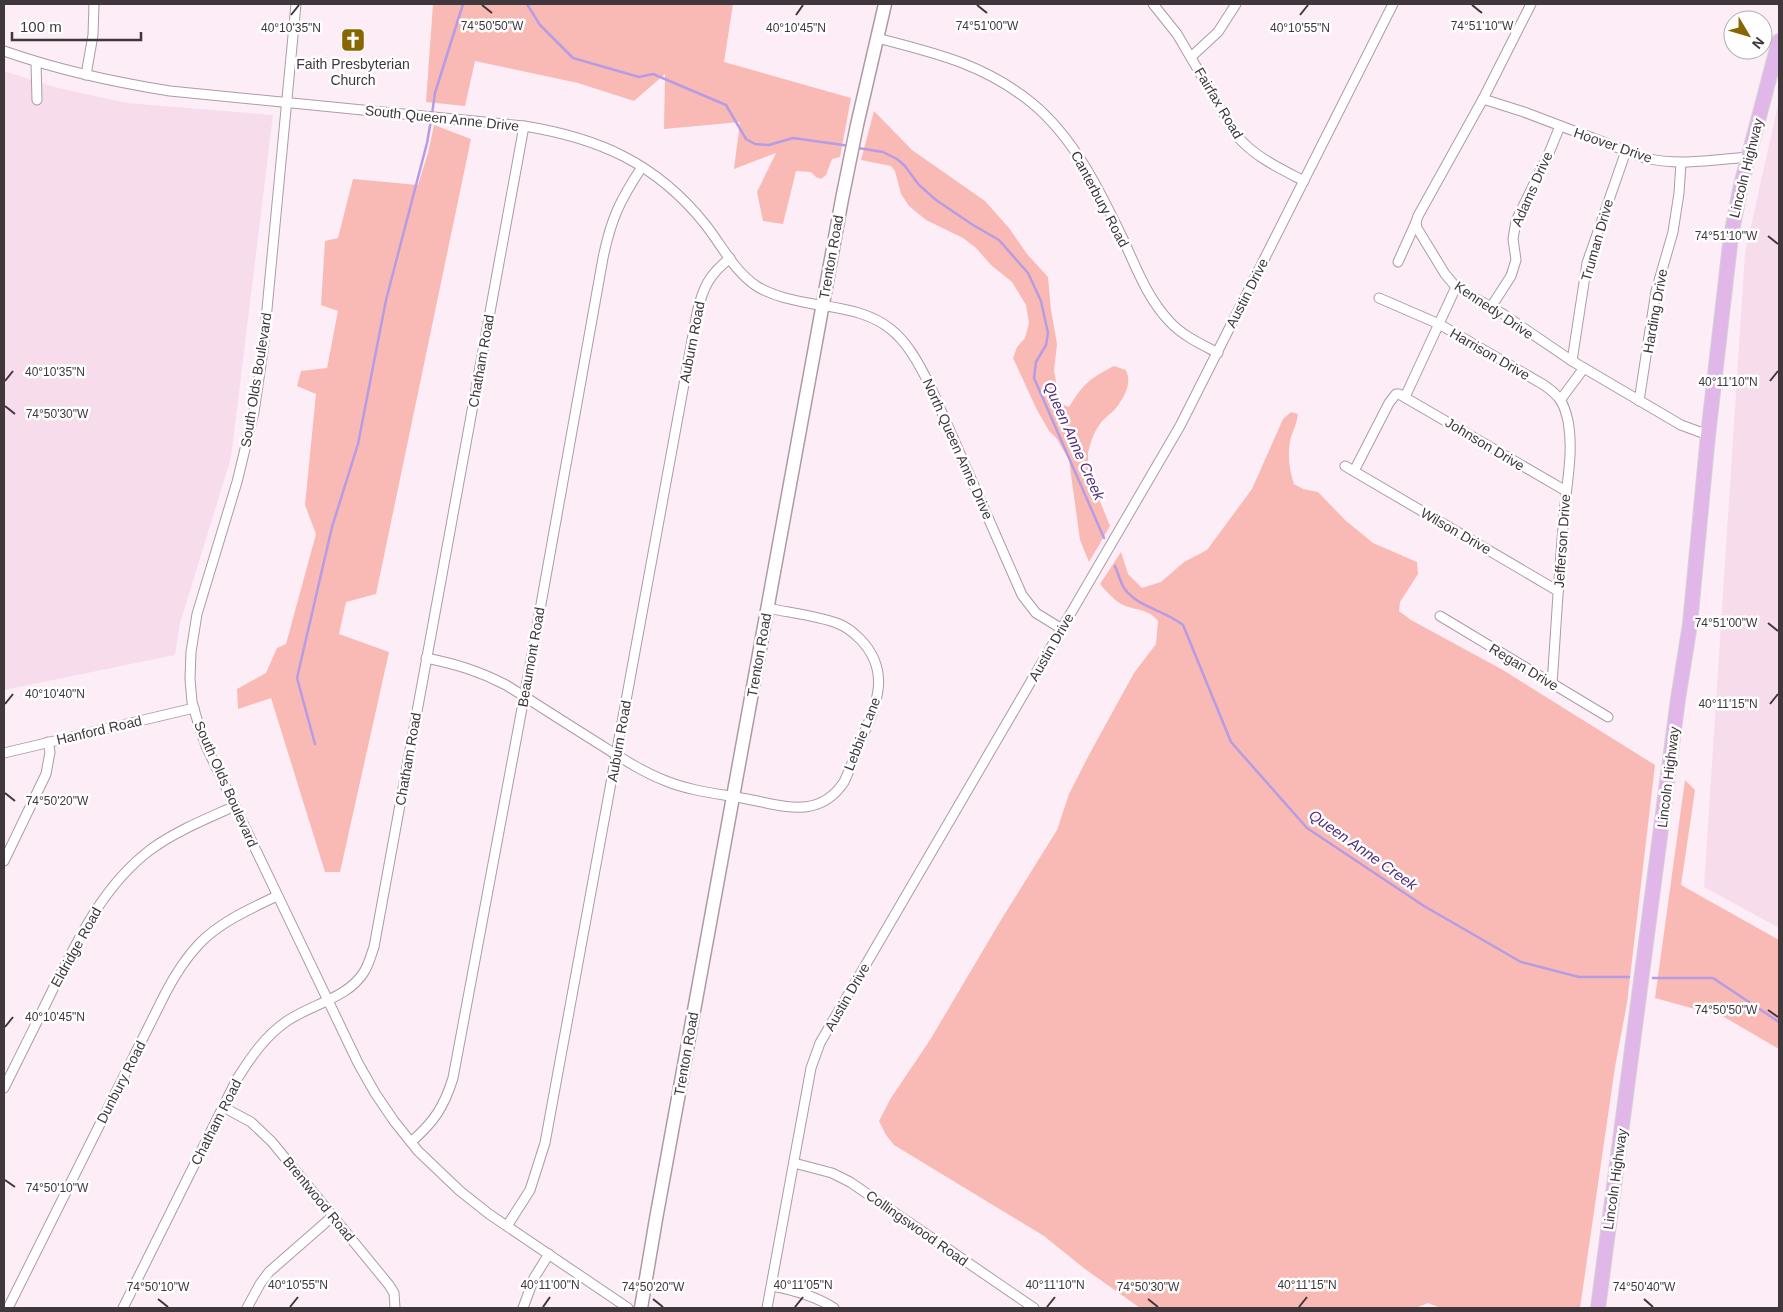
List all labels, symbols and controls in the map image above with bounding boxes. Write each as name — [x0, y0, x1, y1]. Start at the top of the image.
scale bar — [12, 10, 141, 42]
north arrow — [1723, 10, 1773, 60]
text: 100 m — [20, 18, 62, 35]
text: 74°50'50"W — [461, 19, 524, 33]
text: 74°51'00"W — [956, 19, 1019, 33]
text: 74°51'10"W — [1451, 19, 1514, 33]
text: 40°10'35"N — [261, 21, 321, 35]
text: 40°10'45"N — [766, 21, 826, 35]
text: 40°10'55"N — [1270, 21, 1330, 35]
church icon: Faith Presbyterian Church — [340, 27, 366, 53]
text: N — [1749, 34, 1768, 52]
place label: Faith Presbyterian Church — [296, 56, 410, 88]
street label: Fairfax Road — [1192, 65, 1246, 141]
street label: South Queen Anne Drive — [364, 102, 520, 134]
street label: Lincoln Highway — [1726, 117, 1766, 219]
street label: Hoover Drive — [1572, 124, 1654, 166]
street label: Canterbury Road — [1068, 148, 1132, 250]
street label: Adams Drive — [1508, 149, 1556, 229]
street label: Truman Drive — [1578, 197, 1616, 283]
street label: Trenton Road — [816, 214, 846, 300]
text: 74°51'10"W — [1695, 229, 1758, 243]
street label: Austin Drive — [1223, 256, 1271, 330]
street label: Harding Drive — [1640, 267, 1670, 355]
street label: Kennedy Drive — [1451, 278, 1537, 342]
street label: Auburn Road — [676, 300, 708, 384]
street label: South Olds Boulevard — [237, 311, 275, 449]
street label: Chatham Road — [465, 313, 497, 409]
street label: Harrison Drive — [1447, 325, 1533, 383]
text: 40°10'35"N — [25, 365, 85, 379]
text: 40°11'10"N — [1698, 375, 1758, 389]
street label: North Queen Anne Drive — [920, 376, 996, 522]
water label: Queen Anne Creek — [1041, 379, 1109, 504]
text: 74°50'30"W — [26, 407, 89, 421]
street label: Johnson Drive — [1443, 414, 1528, 474]
street label: Jefferson Drive — [1551, 493, 1573, 588]
street label: Wilson Drive — [1418, 504, 1494, 558]
street label: Beaumont Road — [514, 606, 548, 708]
street label: Austin Drive — [1025, 610, 1077, 684]
street label: Trenton Road — [744, 612, 774, 698]
text: 74°51'00"W — [1695, 616, 1758, 630]
street label: Regan Drive — [1487, 640, 1562, 694]
text: 40°10'40"N — [25, 687, 85, 701]
street label: Lebbie Lane — [841, 695, 883, 773]
text: 40°11'15"N — [1698, 697, 1758, 711]
street label: Auburn Road — [604, 699, 634, 783]
street label: Chatham Road — [392, 711, 424, 807]
street label: Hanford Road — [55, 712, 143, 748]
street label: South Olds Boulevard — [191, 719, 261, 849]
street label: Lincoln Highway — [1654, 725, 1682, 829]
text: 74°50'20"W — [26, 794, 89, 808]
water label: Queen Anne Creek — [1306, 806, 1422, 894]
street label: Eldridge Road — [47, 904, 105, 990]
street label: Austin Drive — [821, 960, 873, 1034]
text: 74°50'50"W — [1695, 1003, 1758, 1017]
text: 40°10'45"N — [25, 1010, 85, 1024]
street label: Trenton Road — [671, 1011, 701, 1097]
street label: Dunbury Road — [93, 1038, 149, 1126]
street label: Chatham Road — [187, 1076, 245, 1168]
street label: Lincoln Highway — [1600, 1127, 1630, 1231]
street label: Brentwood Road — [280, 1153, 358, 1245]
text: 74°50'10"W — [26, 1181, 89, 1195]
street label: Collingswood Road — [863, 1187, 971, 1269]
text: 40°10'55"N — [268, 1278, 328, 1292]
text: 40°11'00"N — [520, 1278, 580, 1292]
text: 40°11'05"N — [773, 1278, 833, 1292]
text: 40°11'10"N — [1025, 1278, 1085, 1292]
text: 40°11'15"N — [1277, 1278, 1337, 1292]
text: 74°50'10"W — [127, 1280, 190, 1294]
text: 74°50'20"W — [622, 1280, 685, 1294]
text: 74°50'30"W — [1117, 1280, 1180, 1294]
text: 74°50'40"W — [1613, 1280, 1676, 1294]

